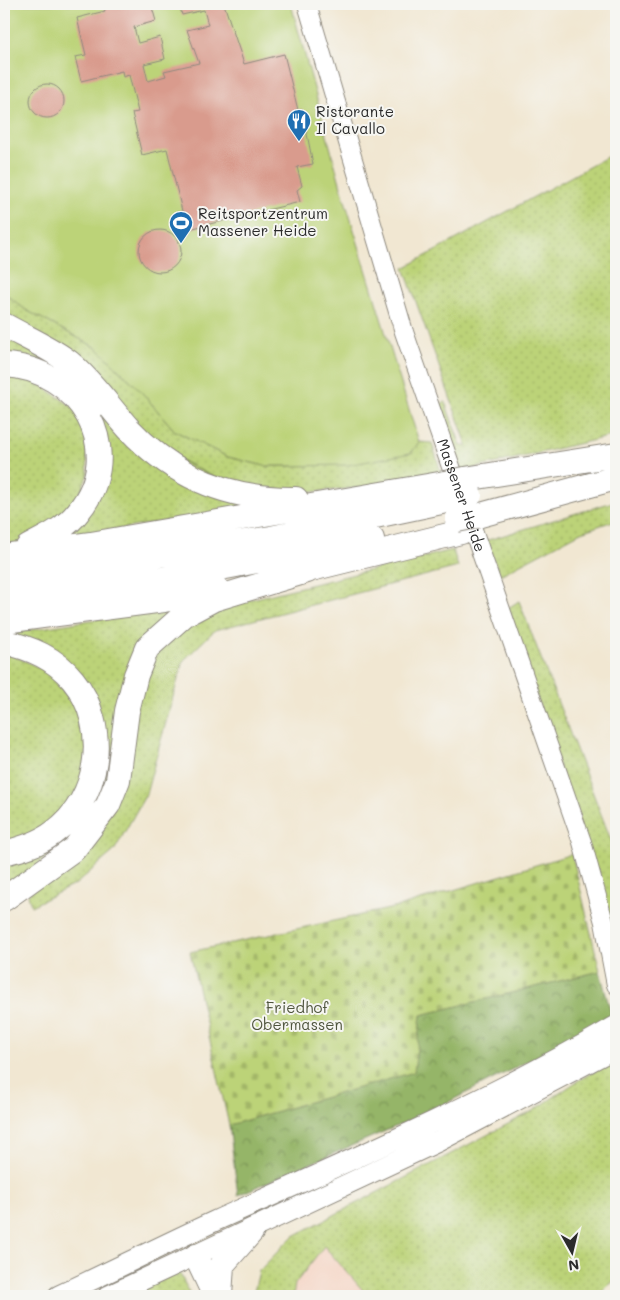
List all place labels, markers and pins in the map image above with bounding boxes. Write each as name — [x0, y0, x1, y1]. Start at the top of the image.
place label: Ristorante Il Cavallo — [316, 101, 394, 138]
restaurant icon: Ristorante Il Cavallo — [286, 108, 312, 142]
place label: Reitsportzentrum Massener Heide — [198, 203, 328, 240]
sports icon: Reitsportzentrum Massener Heide — [168, 210, 194, 244]

